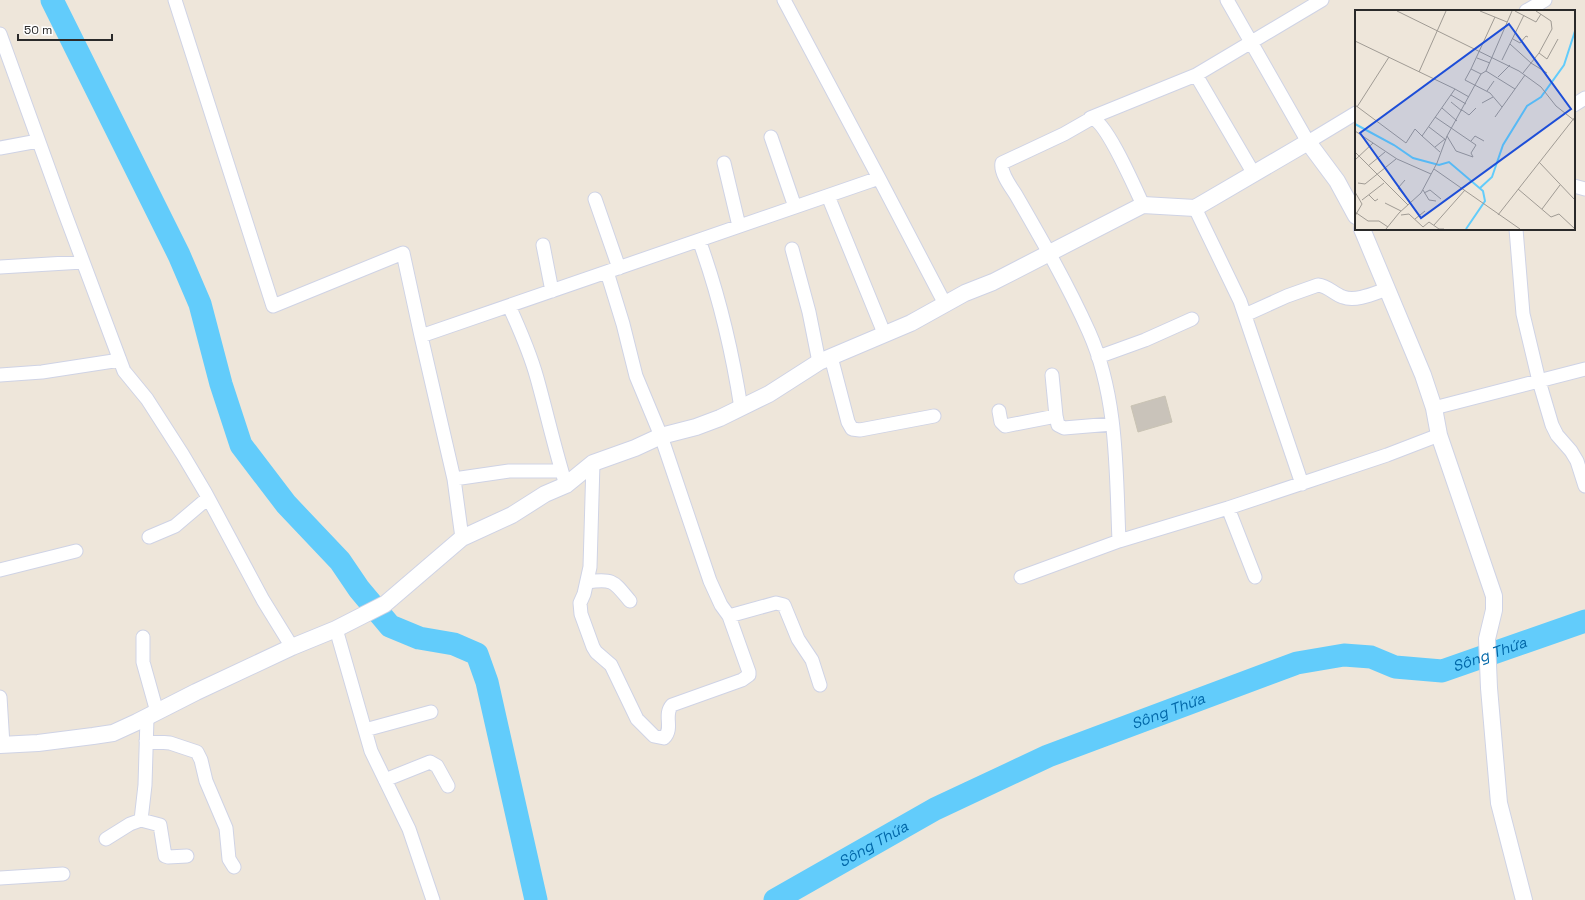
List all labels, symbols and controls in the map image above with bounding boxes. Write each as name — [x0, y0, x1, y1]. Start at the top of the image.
inset map — [1355, 10, 1575, 230]
scale bar — [18, 16, 112, 42]
text: 50 m — [24, 22, 52, 38]
water label: Sông Thứa — [1450, 632, 1529, 676]
water label: Sông Thứa — [1128, 688, 1208, 733]
water label: Sông Thứa — [835, 816, 911, 871]

